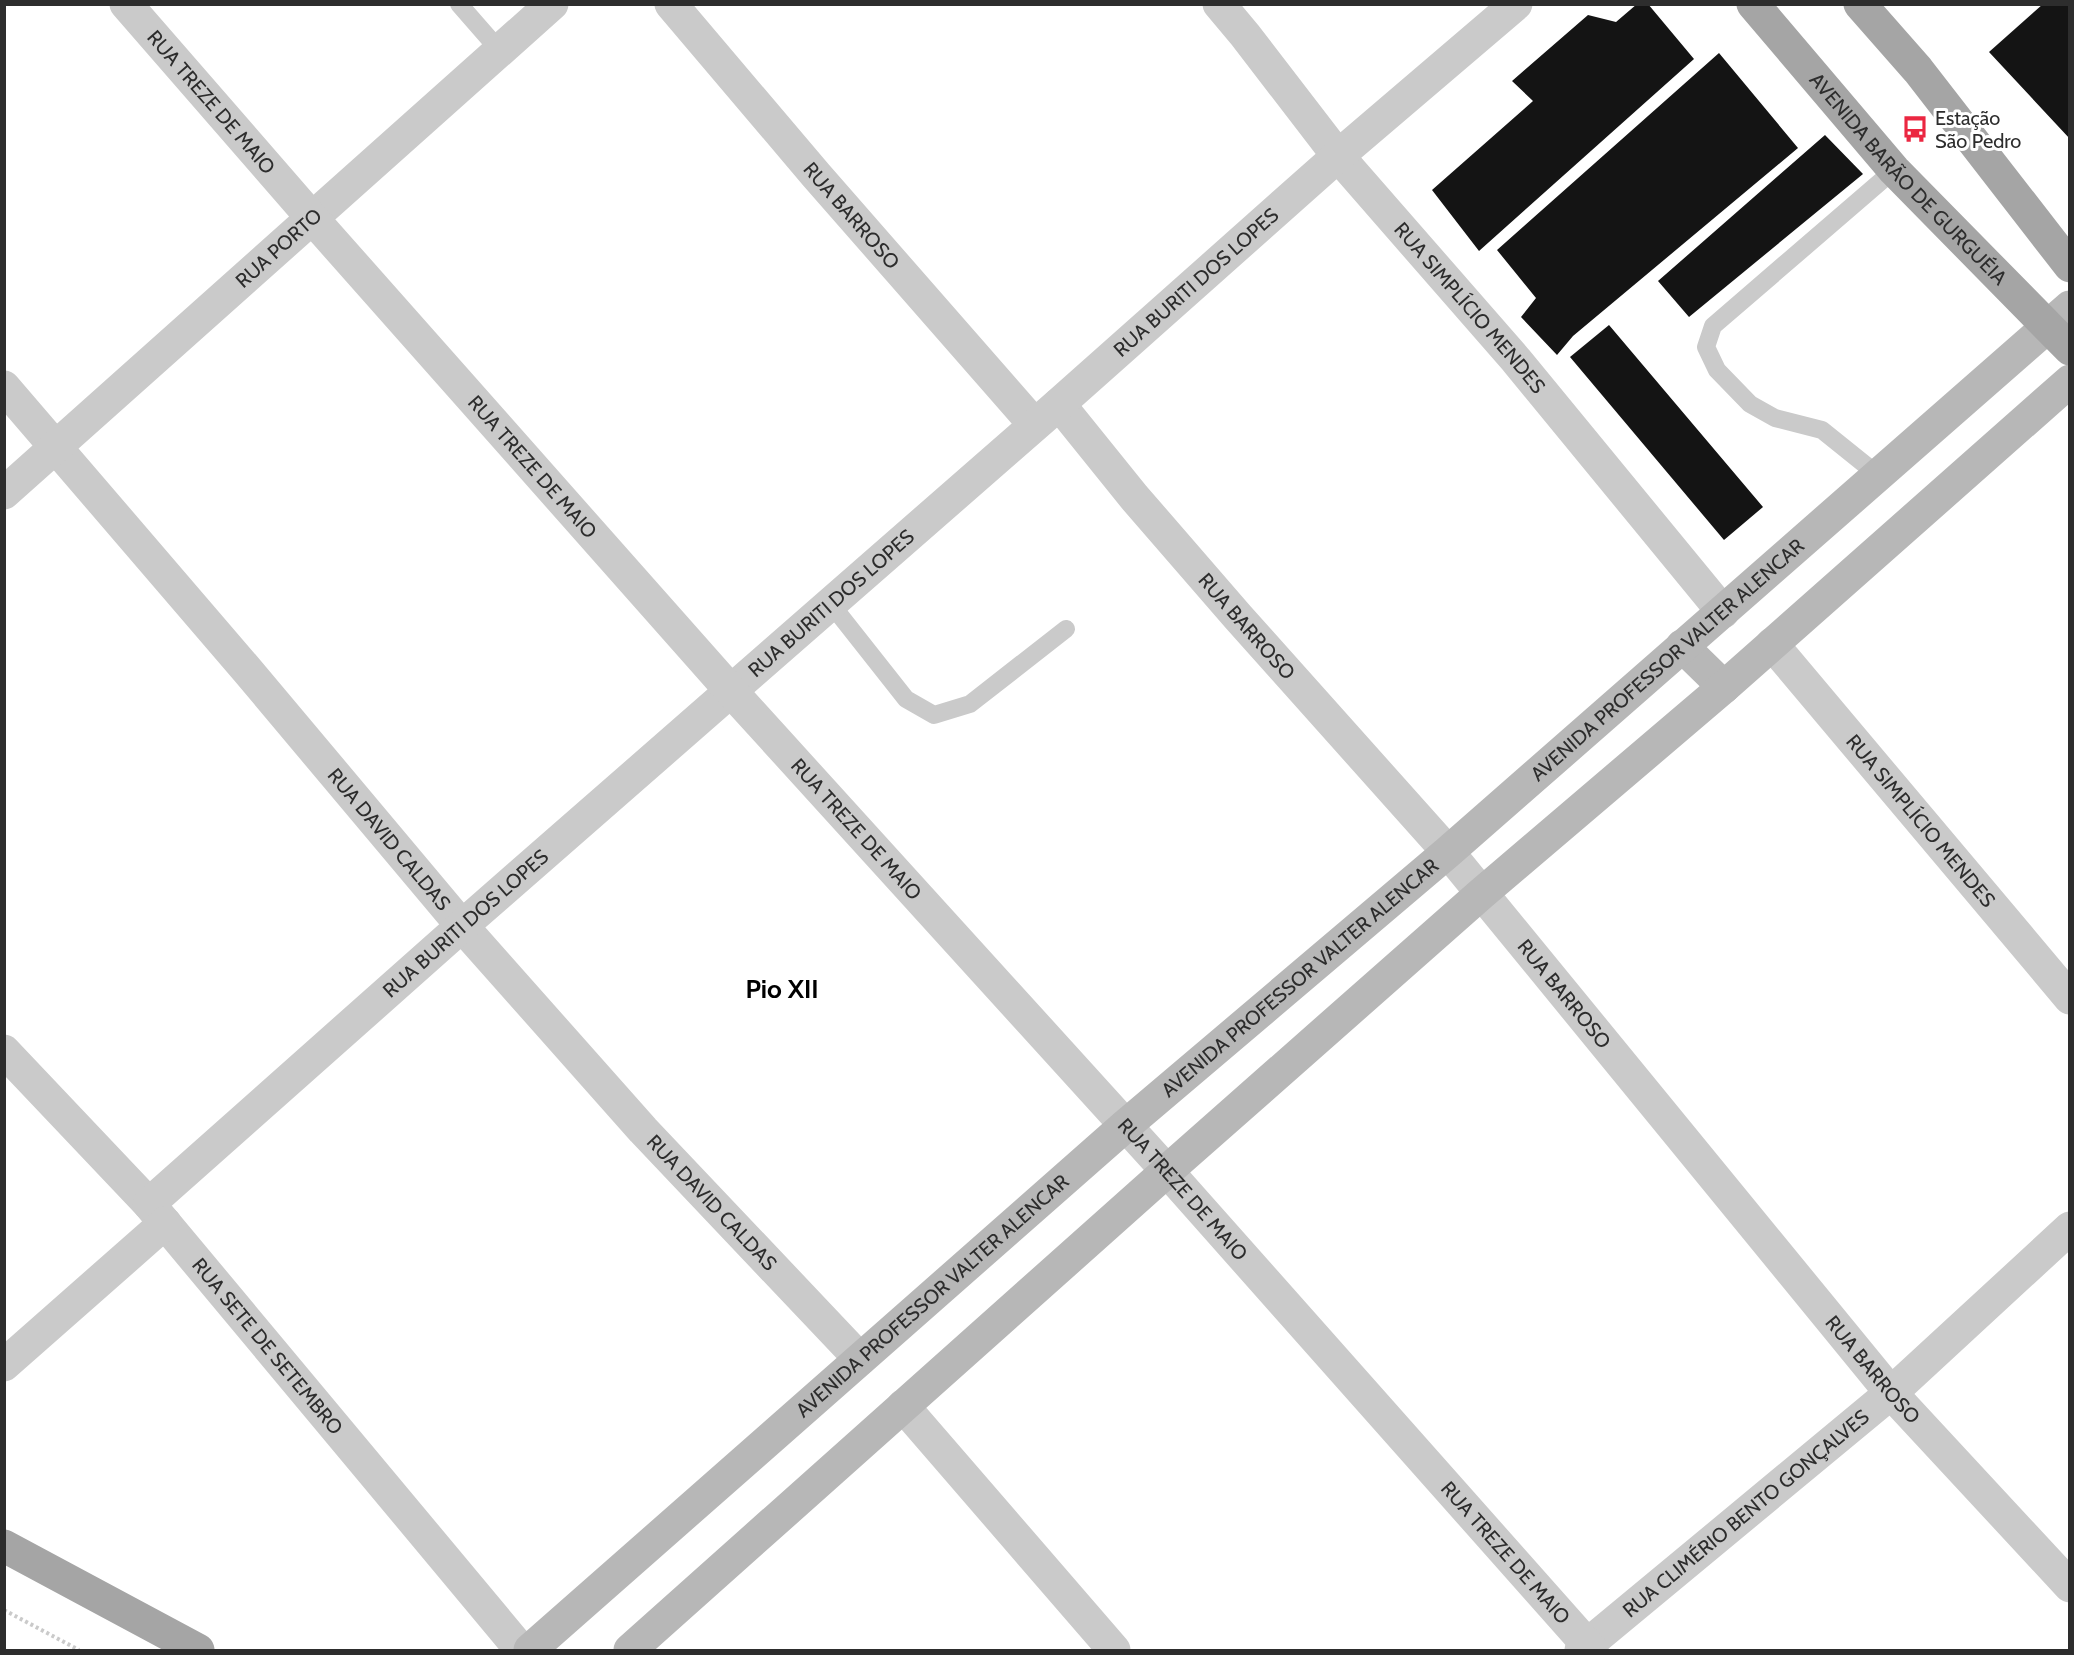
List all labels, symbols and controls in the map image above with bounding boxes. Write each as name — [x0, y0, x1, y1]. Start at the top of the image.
street label: RUA TREZE DE MAIO — [142, 25, 280, 179]
street label: AVENIDA BARÃO DE GURGUÉIA — [1805, 68, 2013, 290]
place label: Estação São Pedro — [1935, 106, 2021, 153]
bus stop icon: Estação São Pedro — [1900, 114, 1930, 144]
street label: RUA BARROSO — [798, 157, 905, 274]
street label: RUA PORTO — [231, 203, 327, 293]
street label: RUA BURITI DOS LOPES — [1109, 203, 1284, 362]
street label: RUA SIMPLÍCIO MENDES — [1389, 217, 1551, 398]
street label: RUA TREZE DE MAIO — [463, 390, 602, 543]
street label: RUA BURITI DOS LOPES — [743, 524, 919, 682]
street label: AVENIDA PROFESSOR VALTER ALENCAR — [1526, 534, 1809, 786]
street label: RUA BARROSO — [1193, 568, 1300, 684]
street label: RUA SIMPLÍCIO MENDES — [1841, 729, 2000, 912]
street label: RUA TREZE DE MAIO — [786, 753, 927, 905]
street label: RUA DAVID CALDAS — [323, 763, 456, 915]
street label: RUA BURITI DOS LOPES — [378, 844, 553, 1003]
street label: AVENIDA PROFESSOR VALTER ALENCAR — [1156, 854, 1443, 1102]
street label: RUA BARROSO — [1513, 935, 1616, 1053]
district label: Pio XII — [745, 973, 819, 1005]
street label: RUA TREZE DE MAIO — [1113, 1113, 1253, 1265]
street label: RUA DAVID CALDAS — [642, 1130, 782, 1276]
street label: AVENIDA PROFESSOR VALTER ALENCAR — [791, 1169, 1074, 1422]
street label: RUA SETE DE SETEMBRO — [187, 1253, 348, 1439]
street label: RUA BARROSO — [1820, 1311, 1925, 1429]
street label: RUA CLIMÉRIO BENTO GONÇALVES — [1618, 1404, 1874, 1622]
street label: RUA TREZE DE MAIO — [1436, 1476, 1575, 1629]

